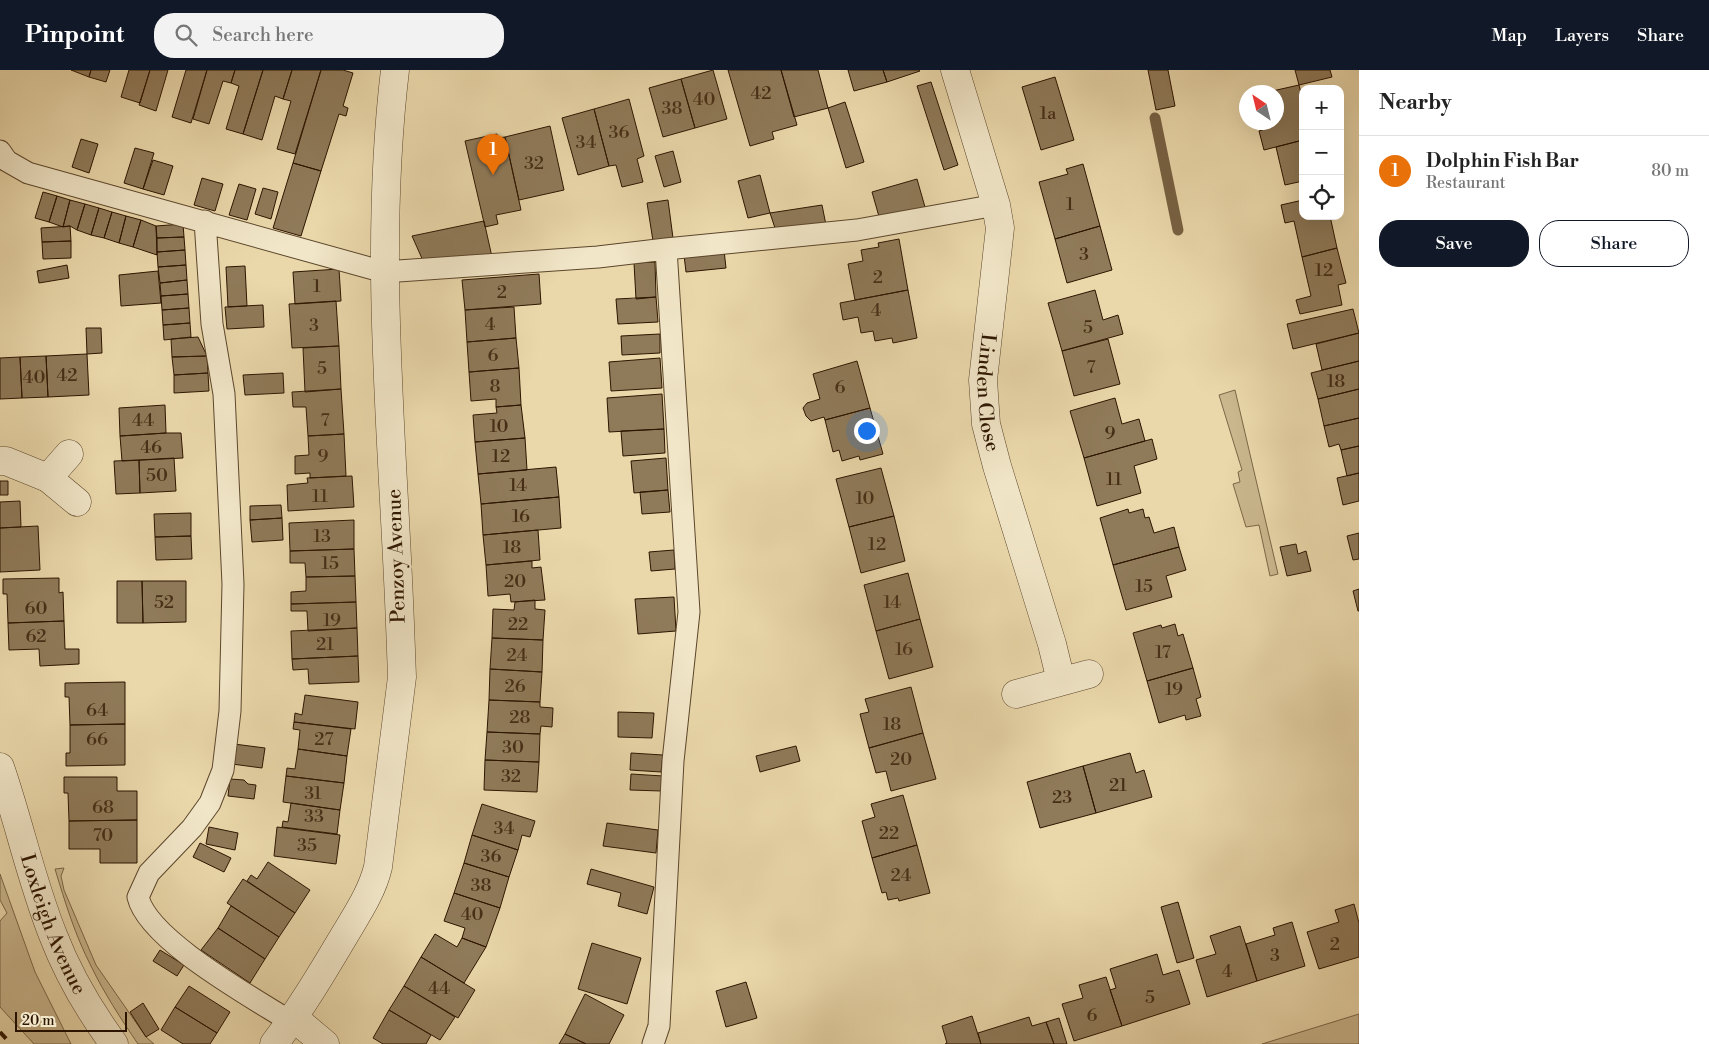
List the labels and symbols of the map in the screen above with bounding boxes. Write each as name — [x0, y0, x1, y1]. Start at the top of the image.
house number: 42 — [751, 82, 771, 105]
north arrow — [1239, 85, 1284, 130]
house number: 40 — [693, 88, 715, 111]
house number: 38 — [662, 97, 682, 120]
house number: 1a — [1040, 102, 1057, 125]
house number: 36 — [609, 121, 630, 144]
house number: 34 — [576, 131, 597, 154]
pin: 1 — [477, 134, 509, 175]
house number: 32 — [524, 152, 544, 175]
house number: 1 — [1066, 193, 1074, 216]
house number: 3 — [1079, 243, 1089, 266]
house number: 12 — [1315, 259, 1333, 282]
house number: 2 — [873, 266, 883, 289]
house number: 1 — [313, 275, 321, 298]
house number: 2 — [497, 281, 507, 304]
house number: 4 — [871, 299, 882, 322]
house number: 4 — [485, 313, 496, 336]
house number: 3 — [309, 314, 319, 337]
house number: 5 — [1083, 316, 1093, 339]
street label: Linden Close — [970, 332, 1005, 454]
house number: 6 — [488, 344, 499, 367]
house number: 7 — [1086, 356, 1096, 379]
house number: 5 — [317, 357, 327, 380]
house number: 42 — [57, 364, 77, 387]
house number: 40 — [23, 366, 45, 389]
house number: 18 — [1327, 370, 1345, 393]
house number: 8 — [489, 375, 501, 398]
house number: 6 — [835, 376, 846, 399]
house number: 44 — [132, 409, 154, 432]
house number: 7 — [320, 409, 330, 432]
house number: 10 — [489, 415, 509, 438]
your location — [854, 418, 880, 444]
house number: 9 — [1105, 422, 1116, 445]
house number: 46 — [140, 436, 162, 459]
house number: 9 — [318, 445, 329, 468]
house number: 12 — [492, 445, 510, 468]
house number: 50 — [146, 464, 168, 487]
house number: 11 — [1106, 468, 1122, 491]
house number: 14 — [509, 474, 527, 497]
house number: 11 — [312, 485, 328, 508]
house number: 10 — [855, 487, 875, 510]
street label: Penzoy Avenue — [382, 488, 412, 624]
house number: 16 — [512, 505, 530, 528]
house number: 13 — [313, 525, 331, 548]
house number: 12 — [868, 533, 886, 556]
house number: 18 — [503, 536, 521, 559]
house number: 15 — [321, 552, 339, 575]
house number: 20 — [504, 570, 526, 593]
house number: 15 — [1135, 575, 1153, 598]
house number: 52 — [154, 591, 174, 614]
house number: 14 — [883, 591, 901, 614]
house number: 60 — [25, 597, 47, 620]
house number: 19 — [323, 609, 341, 632]
house number: 22 — [508, 613, 528, 636]
house number: 62 — [25, 625, 47, 648]
house number: 21 — [316, 633, 334, 656]
house number: 16 — [895, 638, 913, 661]
house number: 17 — [1155, 641, 1171, 664]
house number: 24 — [506, 644, 528, 667]
house number: 26 — [504, 675, 526, 698]
house number: 19 — [1165, 678, 1183, 701]
house number: 64 — [86, 699, 108, 722]
house number: 28 — [509, 706, 531, 729]
house number: 18 — [883, 713, 901, 736]
house number: 66 — [86, 728, 108, 751]
house number: 27 — [314, 728, 334, 751]
house number: 30 — [502, 736, 524, 759]
house number: 20 — [890, 748, 912, 771]
house number: 32 — [501, 765, 521, 788]
house number: 21 — [1109, 774, 1127, 797]
house number: 31 — [304, 782, 322, 805]
house number: 23 — [1052, 786, 1072, 809]
house number: 68 — [92, 796, 114, 819]
house number: 33 — [304, 805, 324, 828]
house number: 34 — [494, 817, 515, 840]
house number: 22 — [879, 822, 899, 845]
house number: 70 — [93, 824, 113, 847]
house number: 35 — [297, 834, 317, 857]
house number: 36 — [481, 845, 502, 868]
street label: Loxleigh Avenue — [14, 851, 92, 999]
house number: 24 — [890, 864, 912, 887]
house number: 38 — [471, 874, 491, 897]
house number: 40 — [461, 903, 483, 926]
house number: 2 — [1330, 933, 1340, 956]
house number: 3 — [1270, 944, 1280, 967]
house number: 4 — [1222, 960, 1233, 983]
house number: 44 — [428, 977, 450, 1000]
house number: 5 — [1145, 986, 1155, 1009]
house number: 6 — [1087, 1004, 1098, 1027]
scale bar — [15, 1009, 128, 1032]

